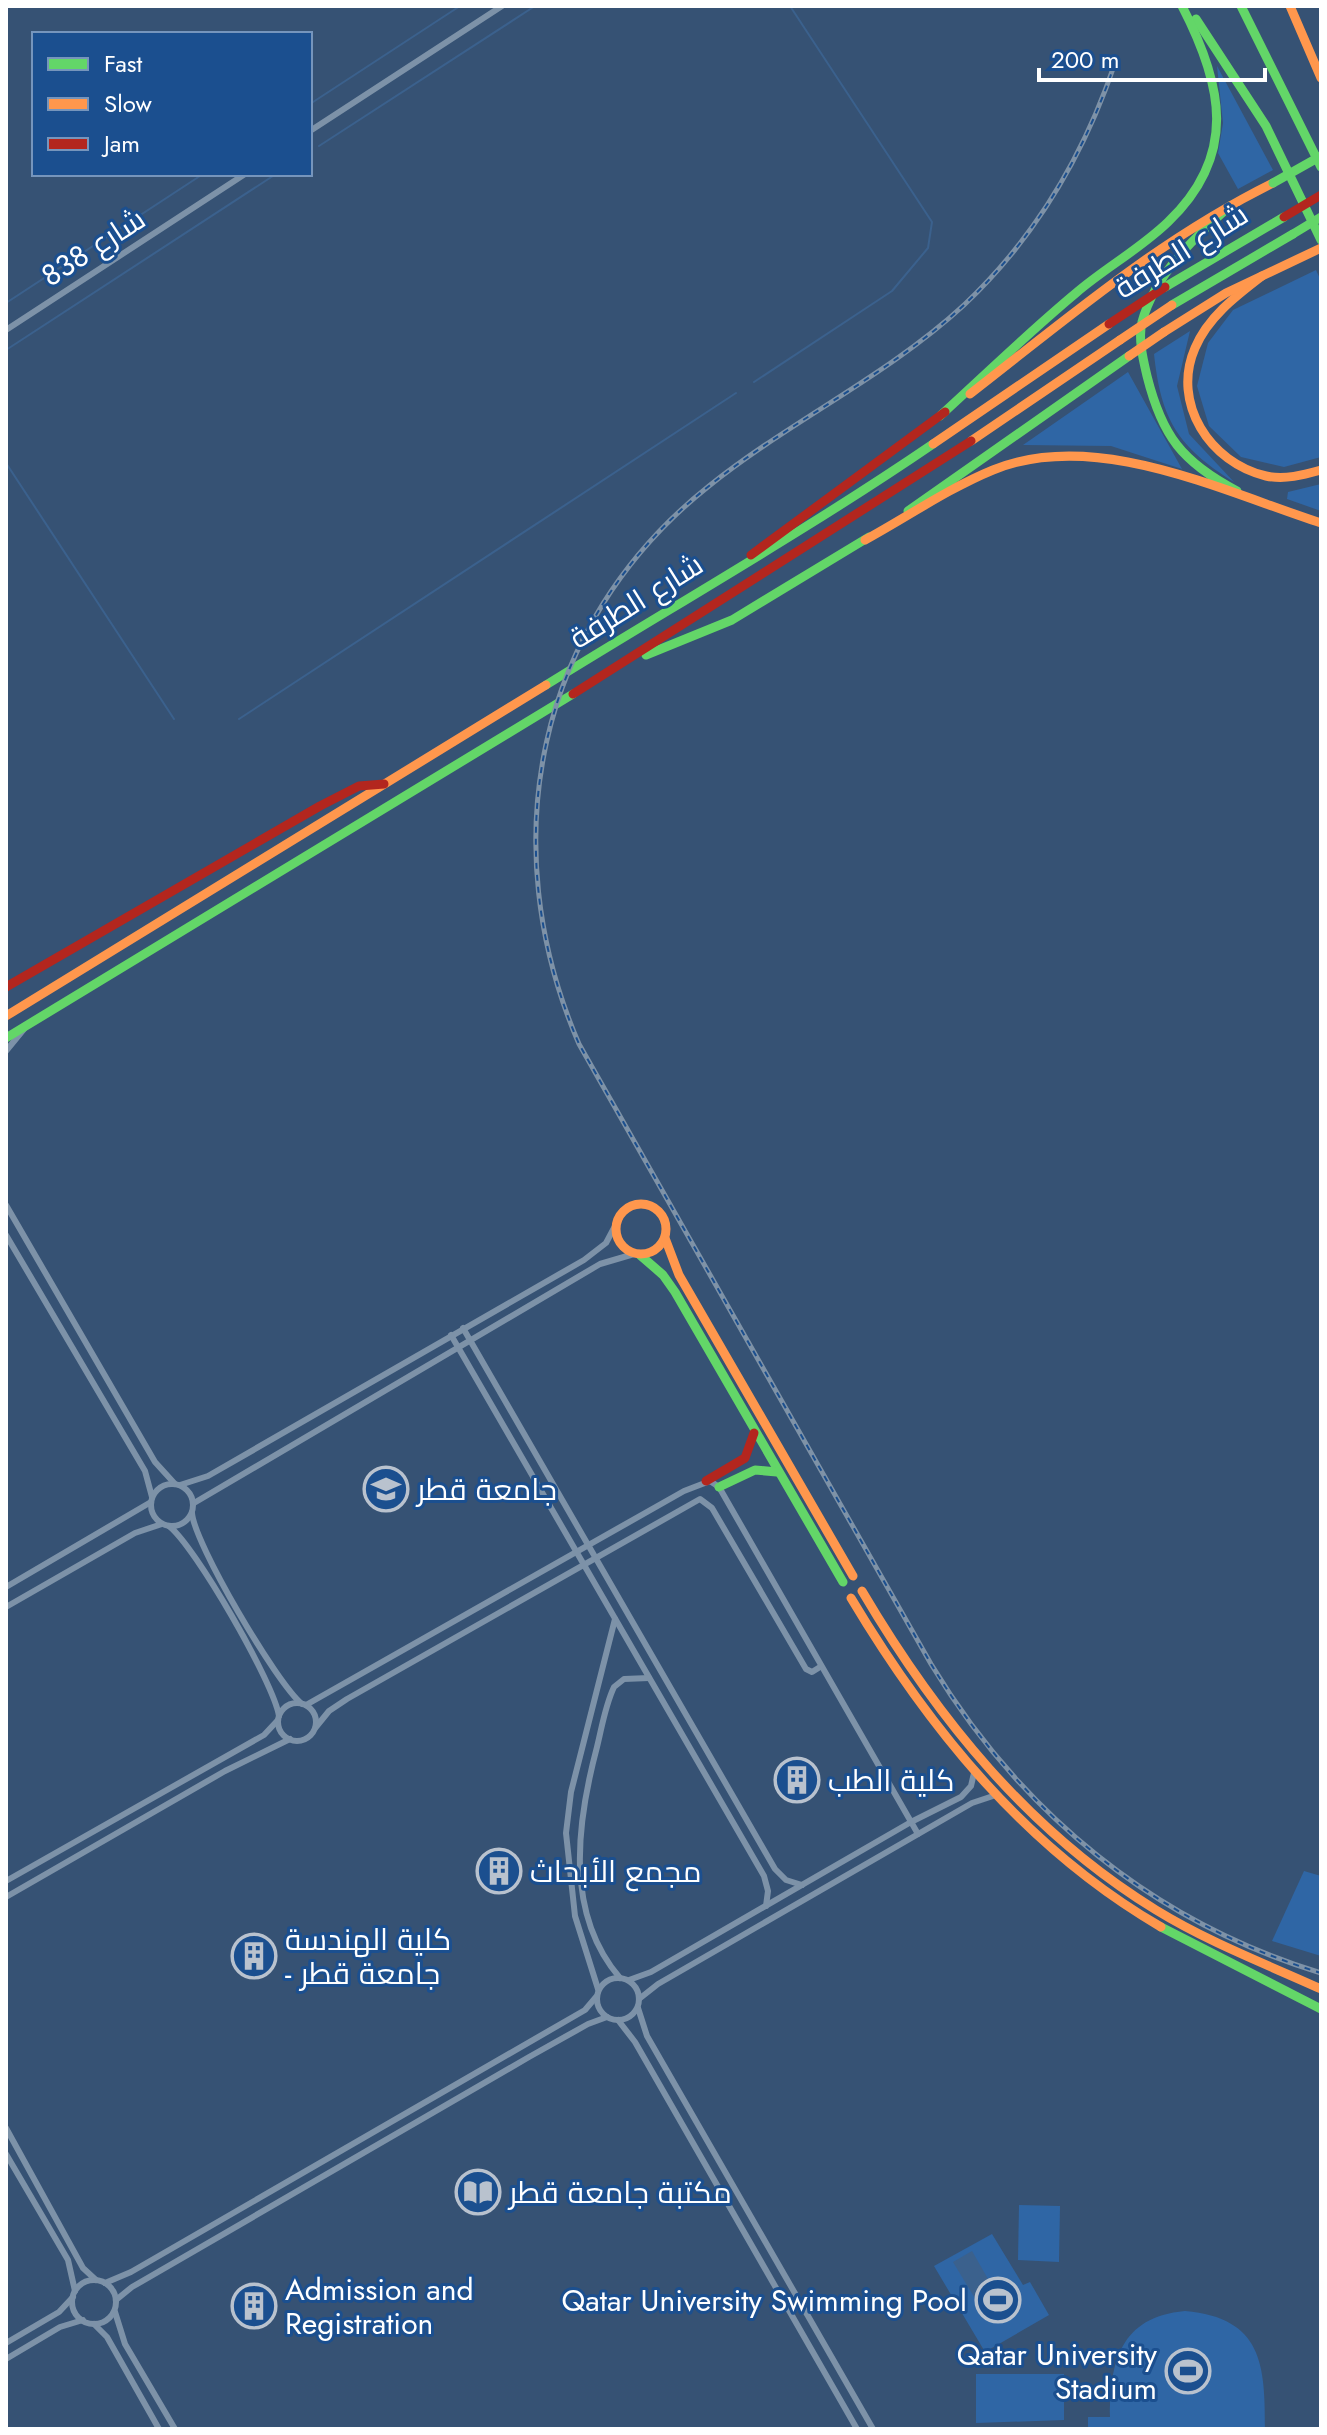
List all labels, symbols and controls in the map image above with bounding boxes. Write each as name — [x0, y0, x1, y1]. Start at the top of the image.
legend — [32, 32, 312, 176]
scale bar — [1039, 32, 1265, 82]
text: 200 m — [1051, 42, 1119, 77]
text: Fast — [104, 46, 142, 81]
text: Slow — [104, 86, 152, 121]
text: Jam — [101, 126, 140, 161]
street label: شارع الطرفة — [1106, 193, 1256, 309]
street label: شارع 838 — [33, 197, 153, 297]
street label: شارع الطرفة — [561, 543, 711, 659]
school or university icon: جامعة قطر — [362, 1465, 410, 1513]
place label: جامعة قطر — [415, 1468, 557, 1511]
building icon: كلية الطب — [773, 1756, 821, 1804]
place label: كلية الطب — [828, 1759, 954, 1802]
building icon: مجمع الأبحاث — [475, 1847, 523, 1895]
place label: مجمع الأبحاث — [530, 1850, 702, 1893]
place label: كلية الهندسة - جامعة قطر — [285, 1918, 451, 1995]
building icon: كلية الهندسة - جامعة قطر — [230, 1932, 278, 1980]
library icon: مكتبة جامعة قطر — [454, 2168, 502, 2216]
place label: مكتبة جامعة قطر — [507, 2171, 732, 2214]
place label: Admission and Registration — [285, 2268, 474, 2345]
sports icon: Qatar University Swimming Pool — [974, 2276, 1022, 2324]
place label: Qatar University Swimming Pool — [562, 2279, 967, 2322]
building icon: Admission and Registration — [230, 2282, 278, 2330]
place label: Qatar University Stadium — [957, 2333, 1158, 2410]
sports icon: Qatar University Stadium — [1164, 2347, 1212, 2395]

